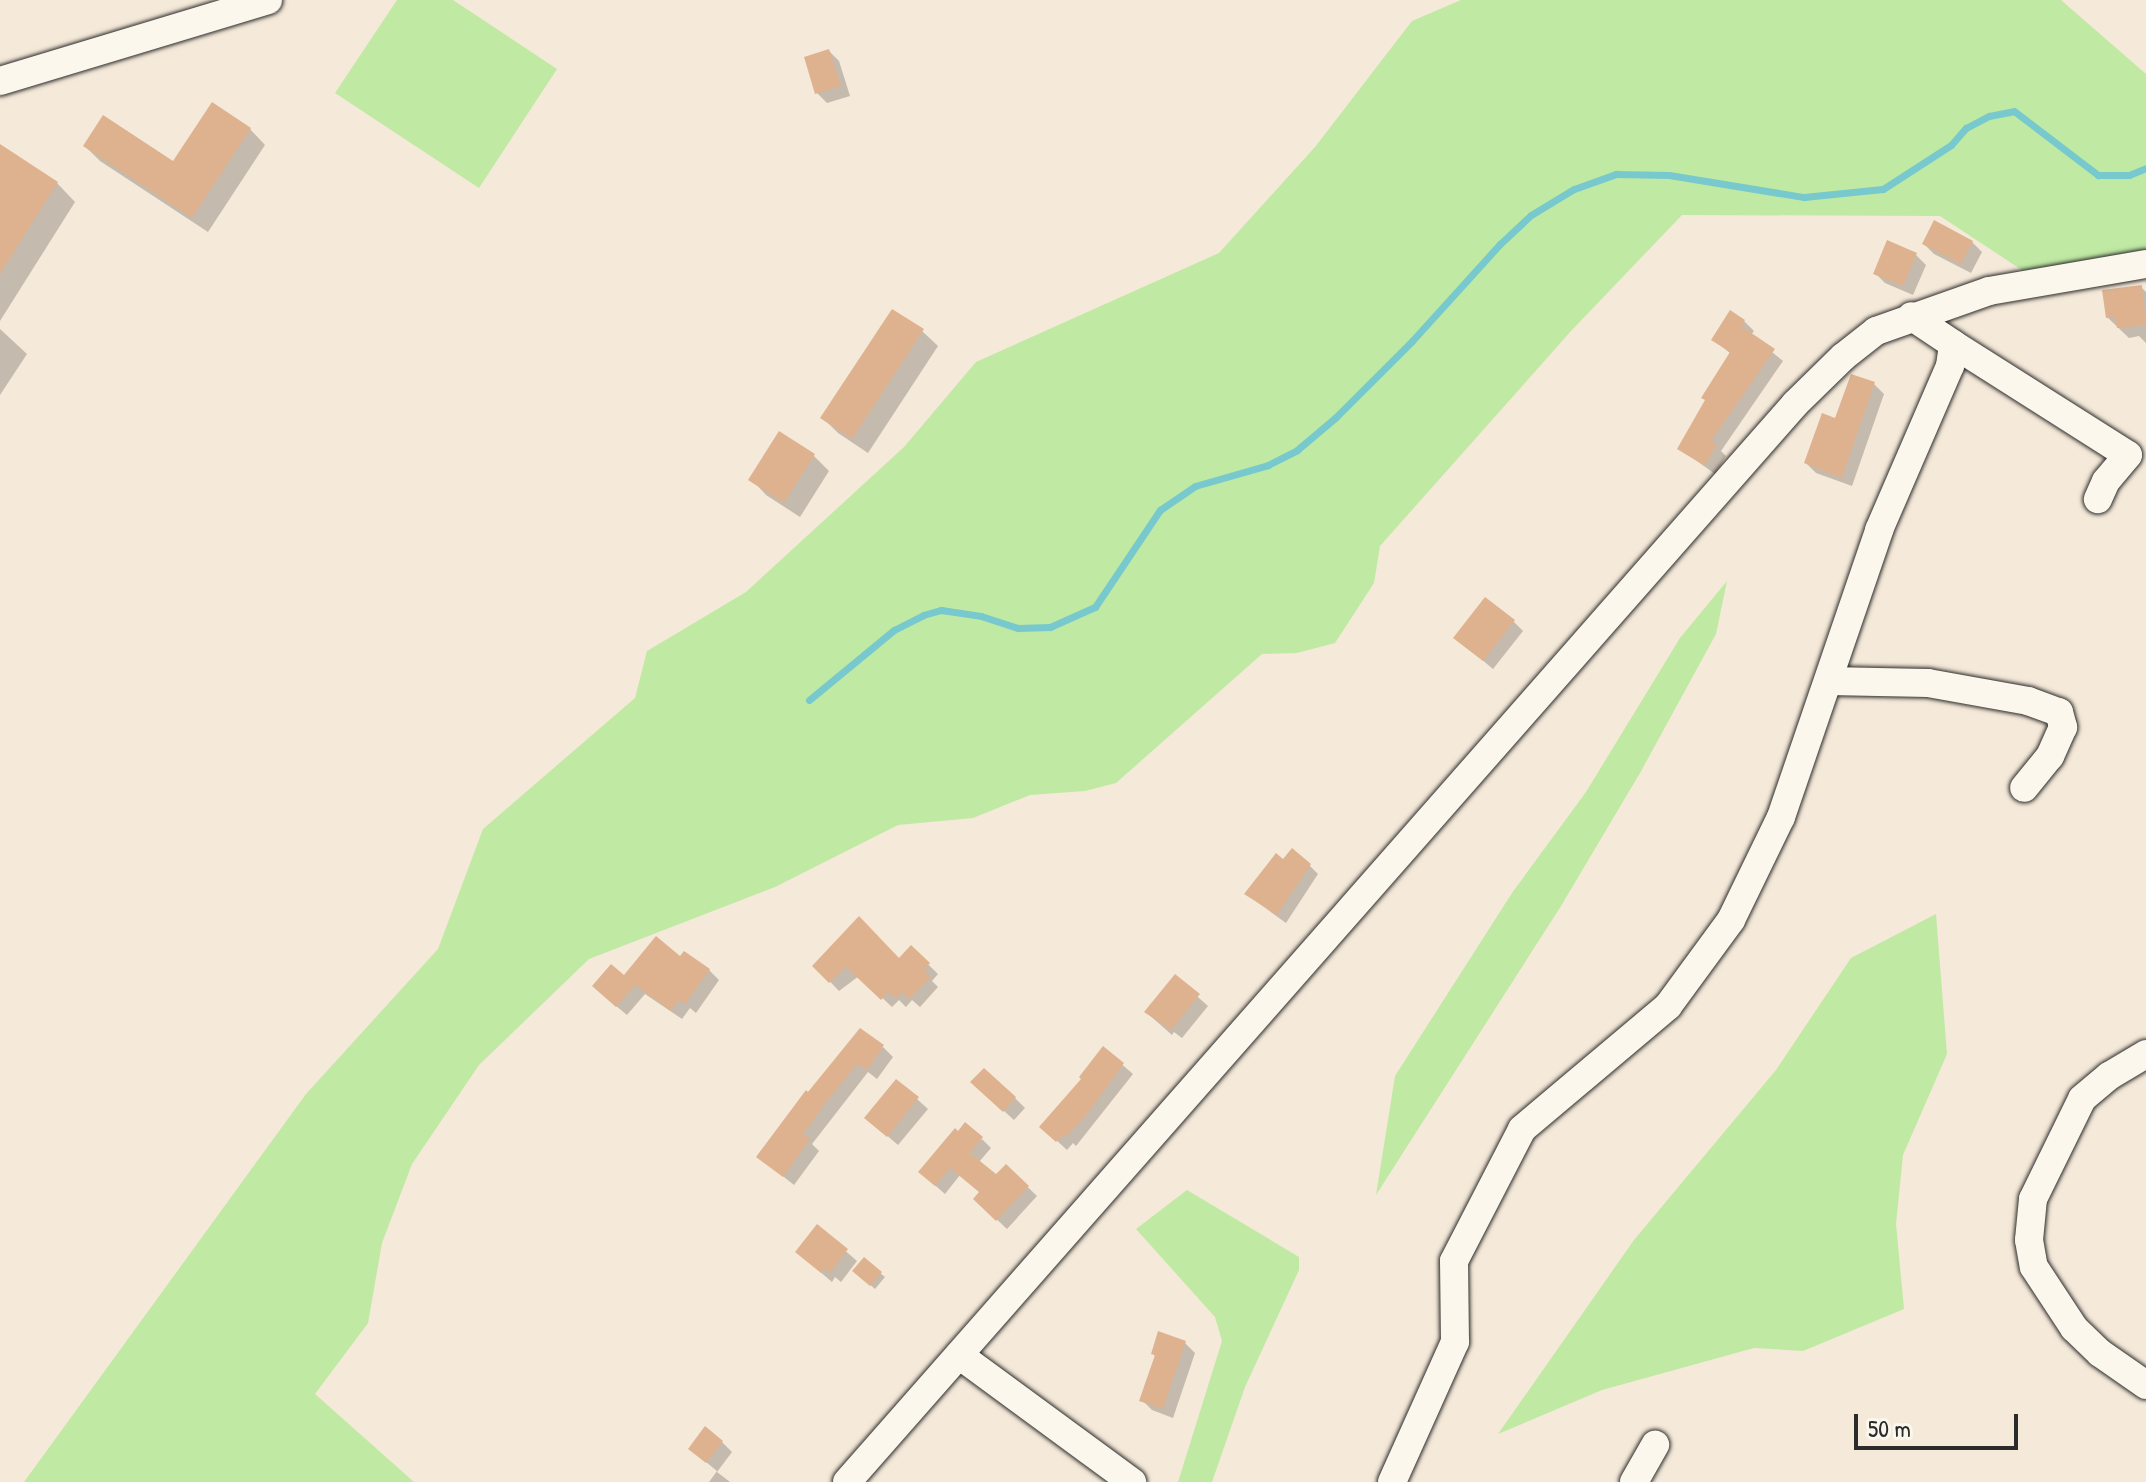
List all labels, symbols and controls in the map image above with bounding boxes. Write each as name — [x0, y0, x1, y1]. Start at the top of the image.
scale bar — [1858, 1398, 2022, 1448]
text: 50 m — [1868, 1412, 1911, 1444]

